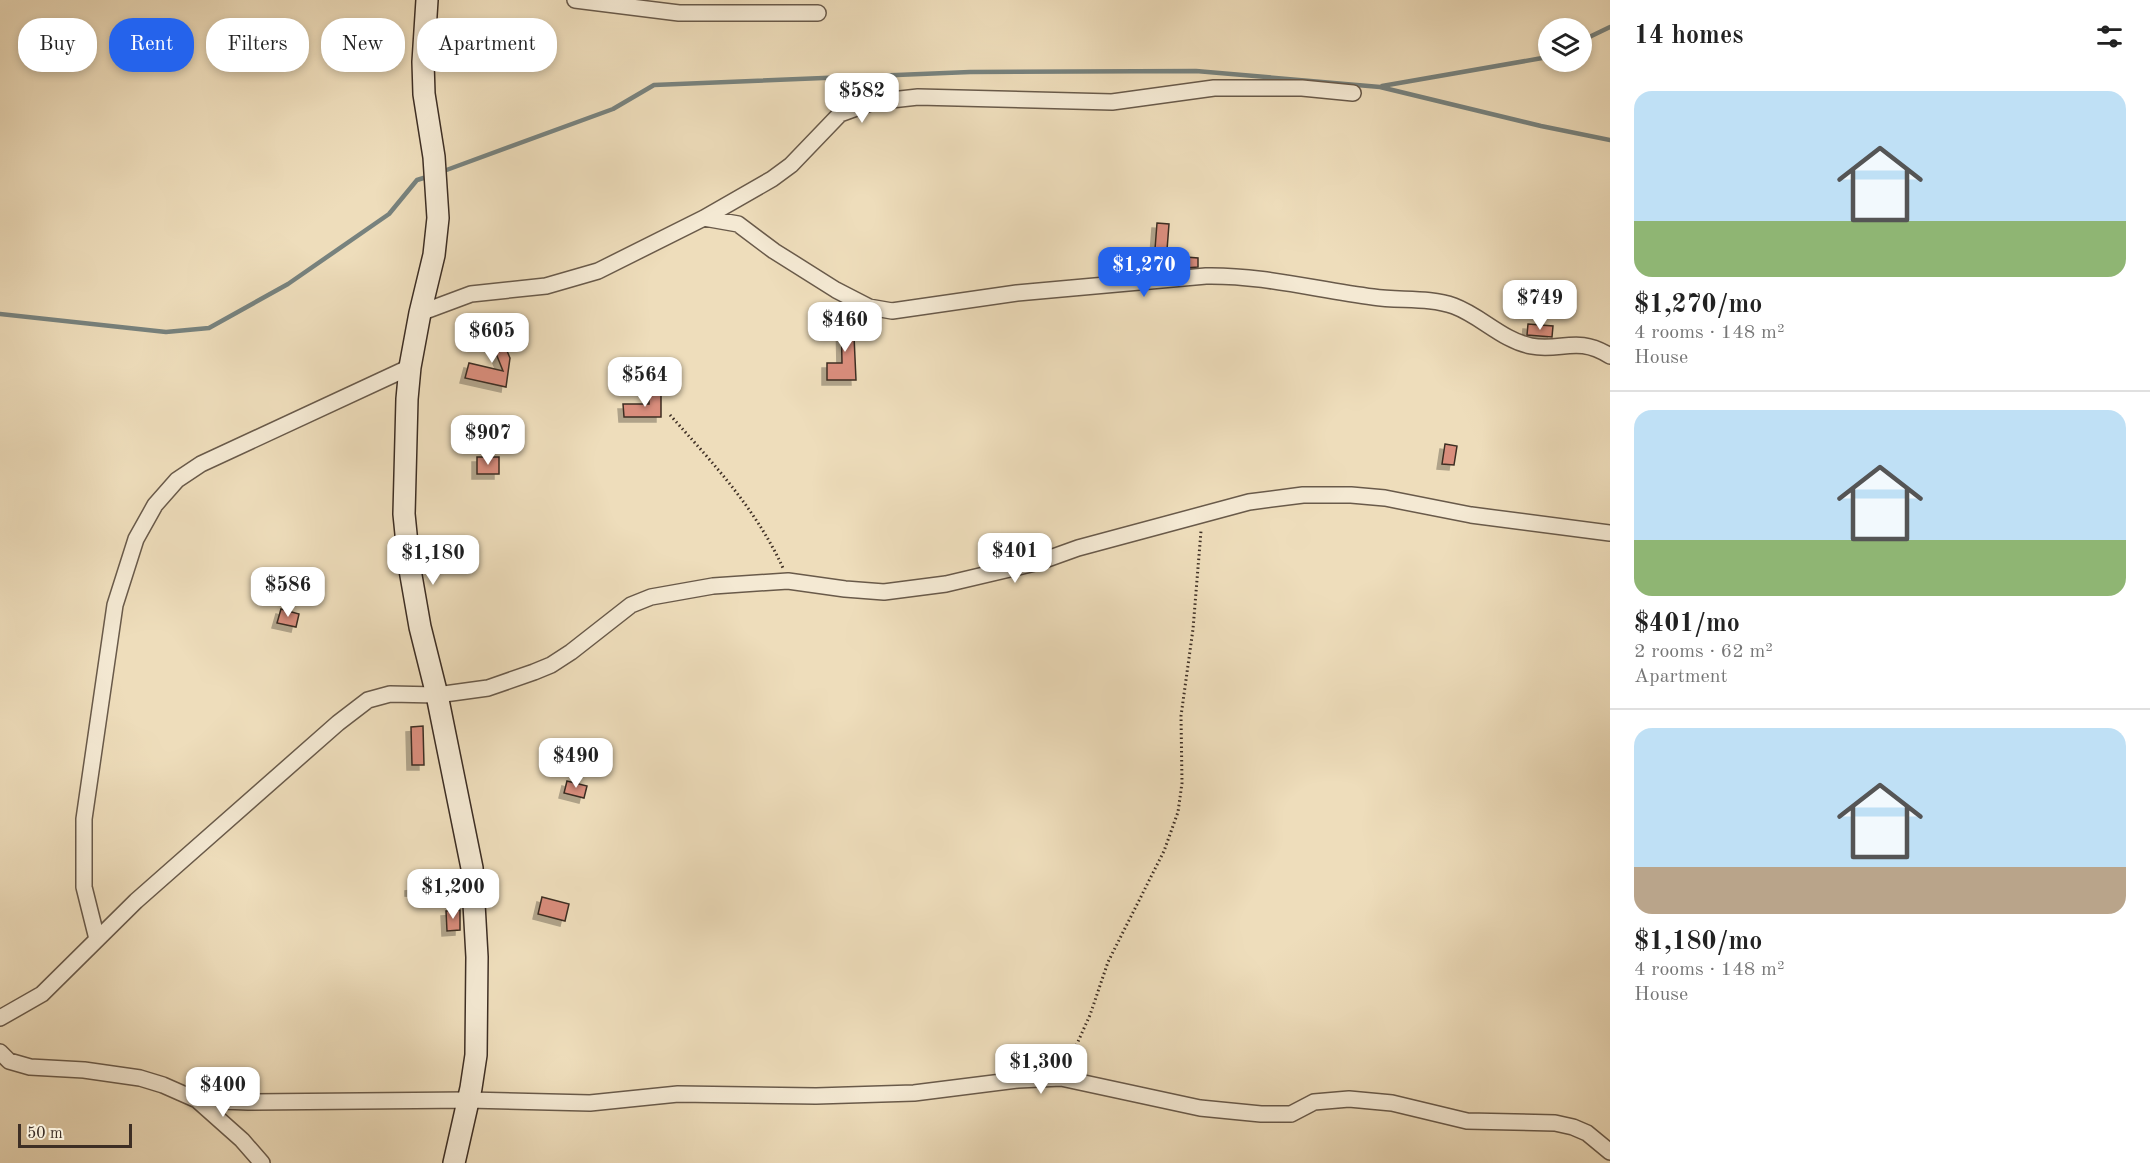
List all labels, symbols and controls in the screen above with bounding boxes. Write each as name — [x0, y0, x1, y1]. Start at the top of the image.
chip: Buy — [18, 18, 97, 72]
chip: Rent — [109, 18, 194, 72]
chip: Filters — [206, 18, 309, 72]
chip: New — [321, 18, 405, 72]
chip: Apartment — [417, 18, 557, 72]
map controls — [1538, 18, 1592, 72]
button: layers — [1538, 18, 1592, 72]
icon: filters — [2093, 20, 2126, 53]
text: 14 homes — [1634, 23, 1743, 49]
pin: $582 — [826, 73, 898, 124]
text: $582 — [839, 82, 885, 102]
icon: home — [1826, 130, 1934, 238]
pin: $1,270 — [1095, 247, 1193, 298]
text: $1,270 — [1112, 256, 1176, 276]
pin: $749 — [1504, 280, 1576, 331]
text: $749 — [1517, 289, 1563, 309]
text: $1,270/mo — [1634, 292, 1762, 318]
pin: $460 — [809, 302, 881, 353]
text: $460 — [822, 311, 868, 331]
pin: $605 — [456, 313, 528, 364]
text: $605 — [469, 322, 515, 342]
text: 4 rooms · 148 m² — [1634, 323, 1784, 343]
text: House — [1634, 348, 1688, 368]
pin: $564 — [609, 357, 681, 408]
text: $564 — [622, 366, 668, 386]
pin: $907 — [452, 415, 524, 466]
text: $907 — [465, 424, 511, 444]
icon: home — [1826, 449, 1934, 557]
pin: $401 — [979, 533, 1051, 584]
pin: $1,180 — [384, 535, 482, 586]
text: $401 — [992, 542, 1038, 562]
text: $1,180 — [401, 544, 465, 564]
pin: $586 — [252, 567, 324, 618]
text: $586 — [265, 576, 311, 596]
text: $401/mo — [1634, 611, 1740, 637]
text: 2 rooms · 62 m² — [1634, 642, 1773, 662]
text: Apartment — [1634, 667, 1728, 687]
pin: $490 — [540, 738, 612, 789]
text: $490 — [553, 747, 599, 767]
icon: home — [1826, 767, 1934, 875]
pin: $1,200 — [404, 869, 502, 920]
text: $1,200 — [421, 878, 485, 898]
text: $1,180/mo — [1634, 929, 1762, 955]
text: 4 rooms · 148 m² — [1634, 960, 1784, 980]
text: House — [1634, 985, 1688, 1005]
pin: $1,300 — [992, 1044, 1090, 1095]
text: $1,300 — [1009, 1053, 1073, 1073]
pin: $400 — [187, 1067, 259, 1118]
text: $400 — [200, 1076, 246, 1096]
scale bar — [18, 1121, 132, 1148]
text: 50 m — [27, 1126, 63, 1142]

